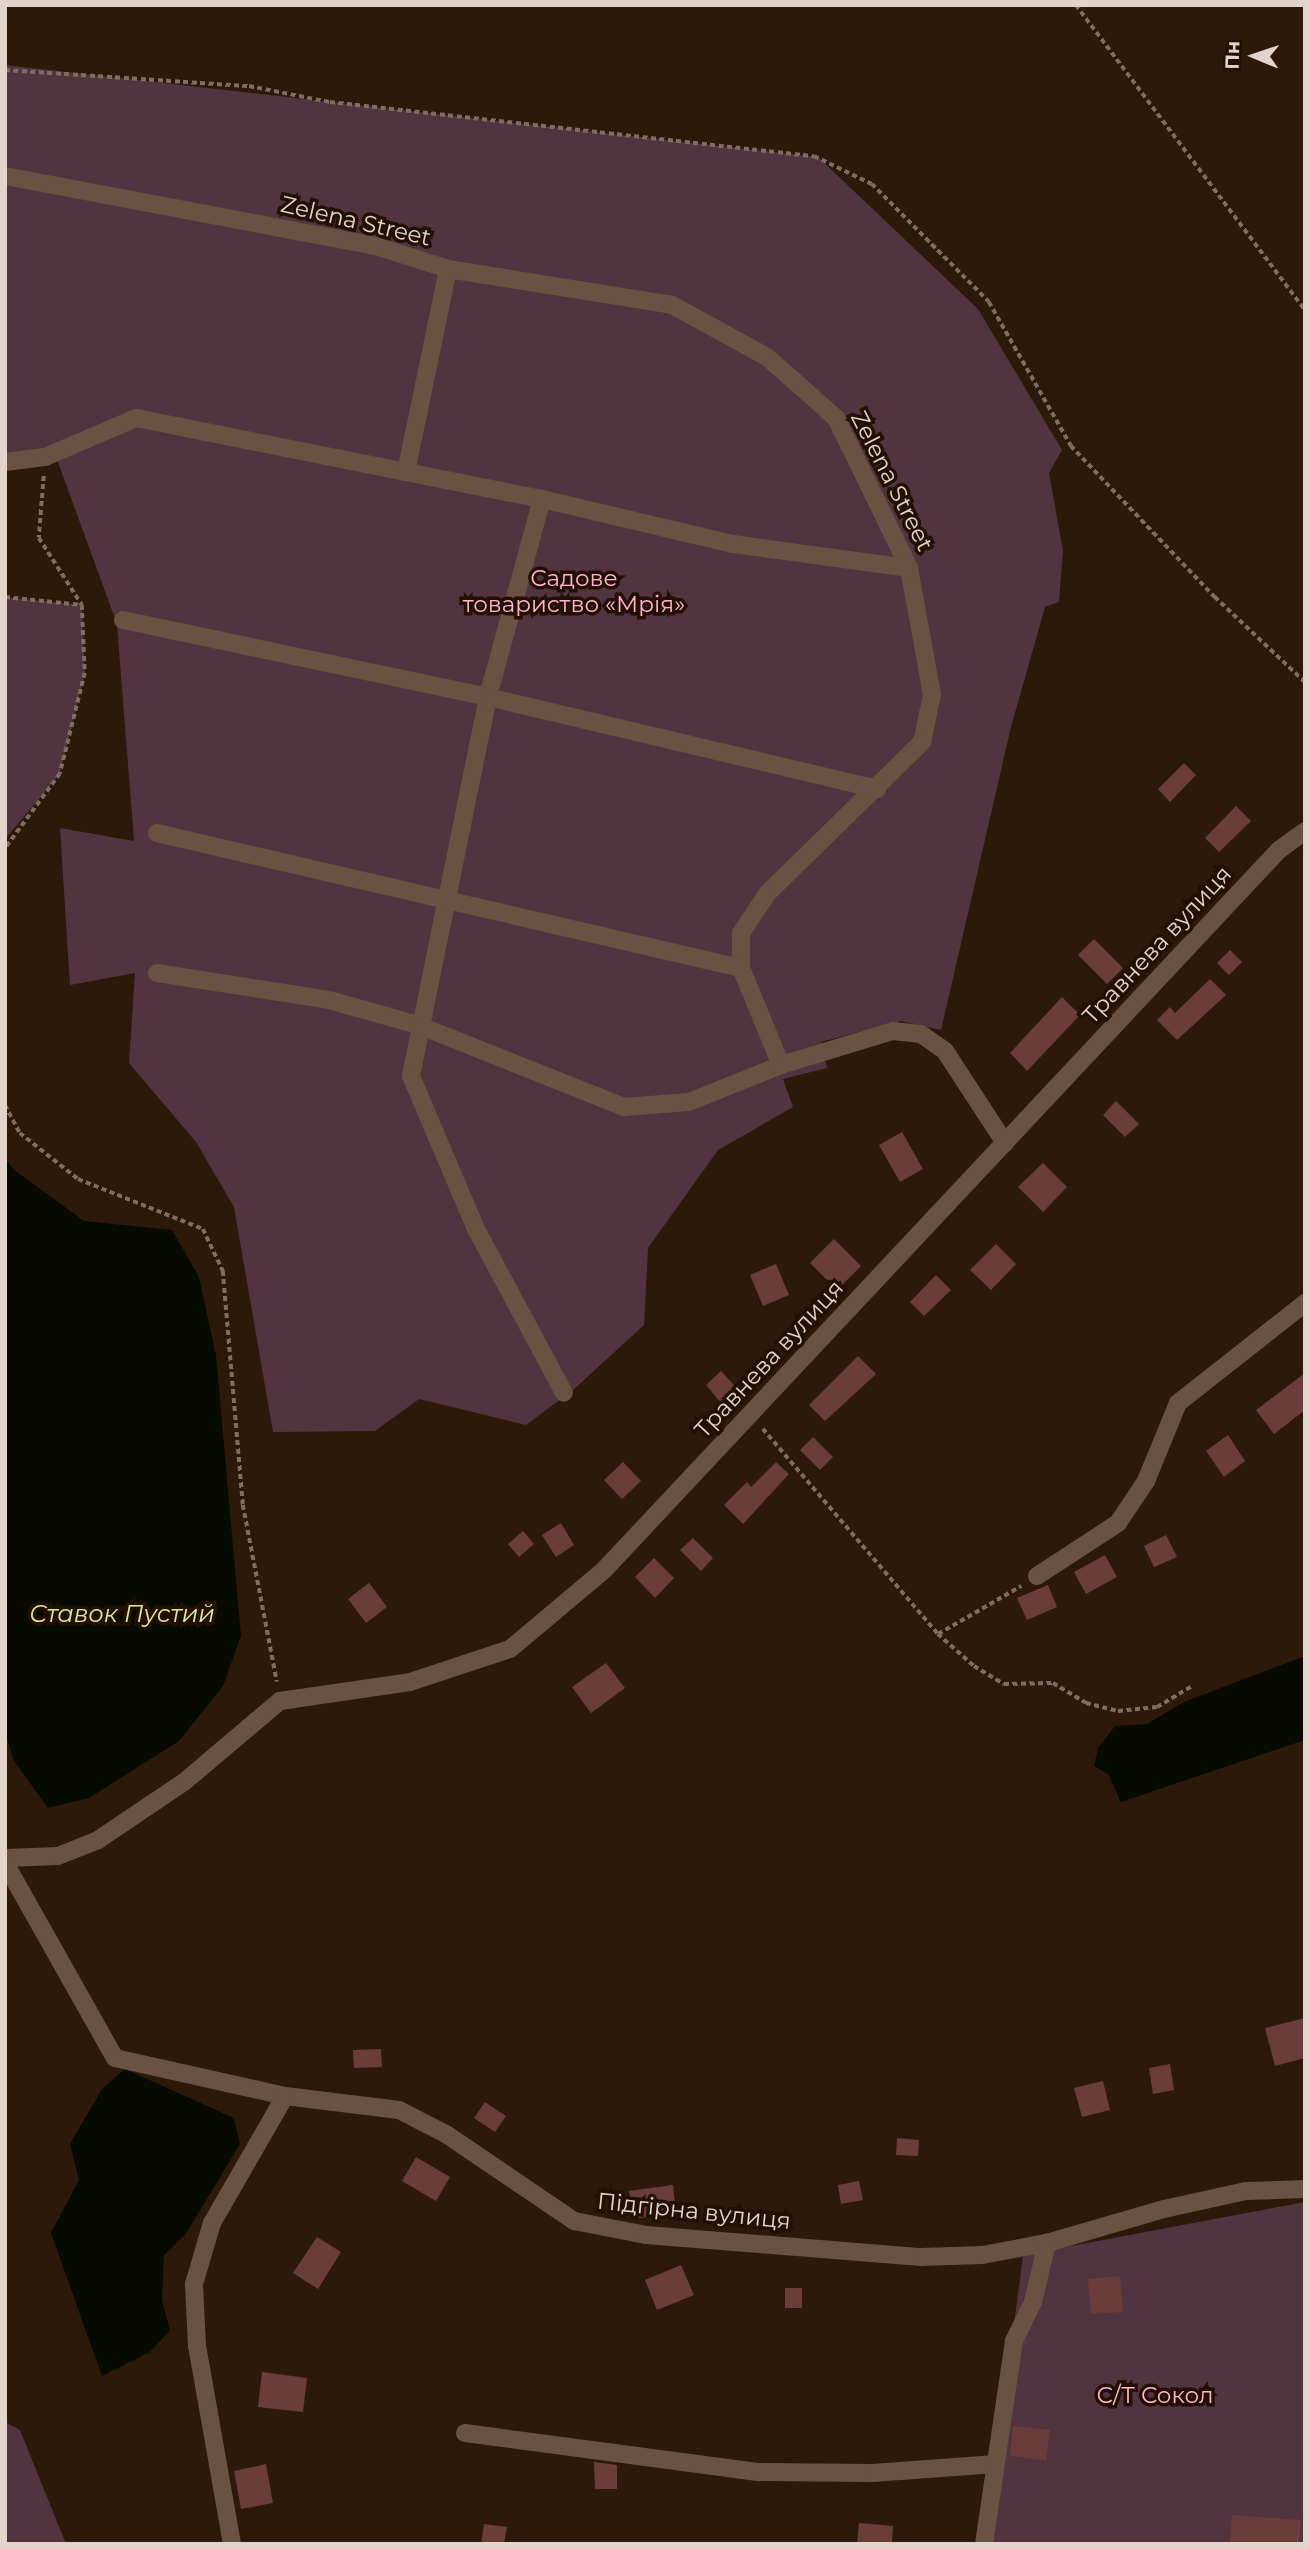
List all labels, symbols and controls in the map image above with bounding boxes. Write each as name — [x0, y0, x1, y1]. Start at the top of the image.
north arrow — [1219, 21, 1289, 91]
text: Пн — [1221, 41, 1245, 70]
street label: Zelena Street — [278, 190, 434, 252]
street label: Zelena Street — [845, 406, 939, 556]
park label: Садове товариство «Мрія» — [463, 564, 685, 618]
street label: Травнева вулиця — [1077, 860, 1237, 1030]
street label: Травнева вулиця — [689, 1274, 849, 1444]
water label: Ставок Пустий — [29, 1600, 215, 1628]
street label: Підгірна вулиця — [596, 2187, 792, 2235]
park label: С/Т Сокол — [1096, 2381, 1214, 2409]

